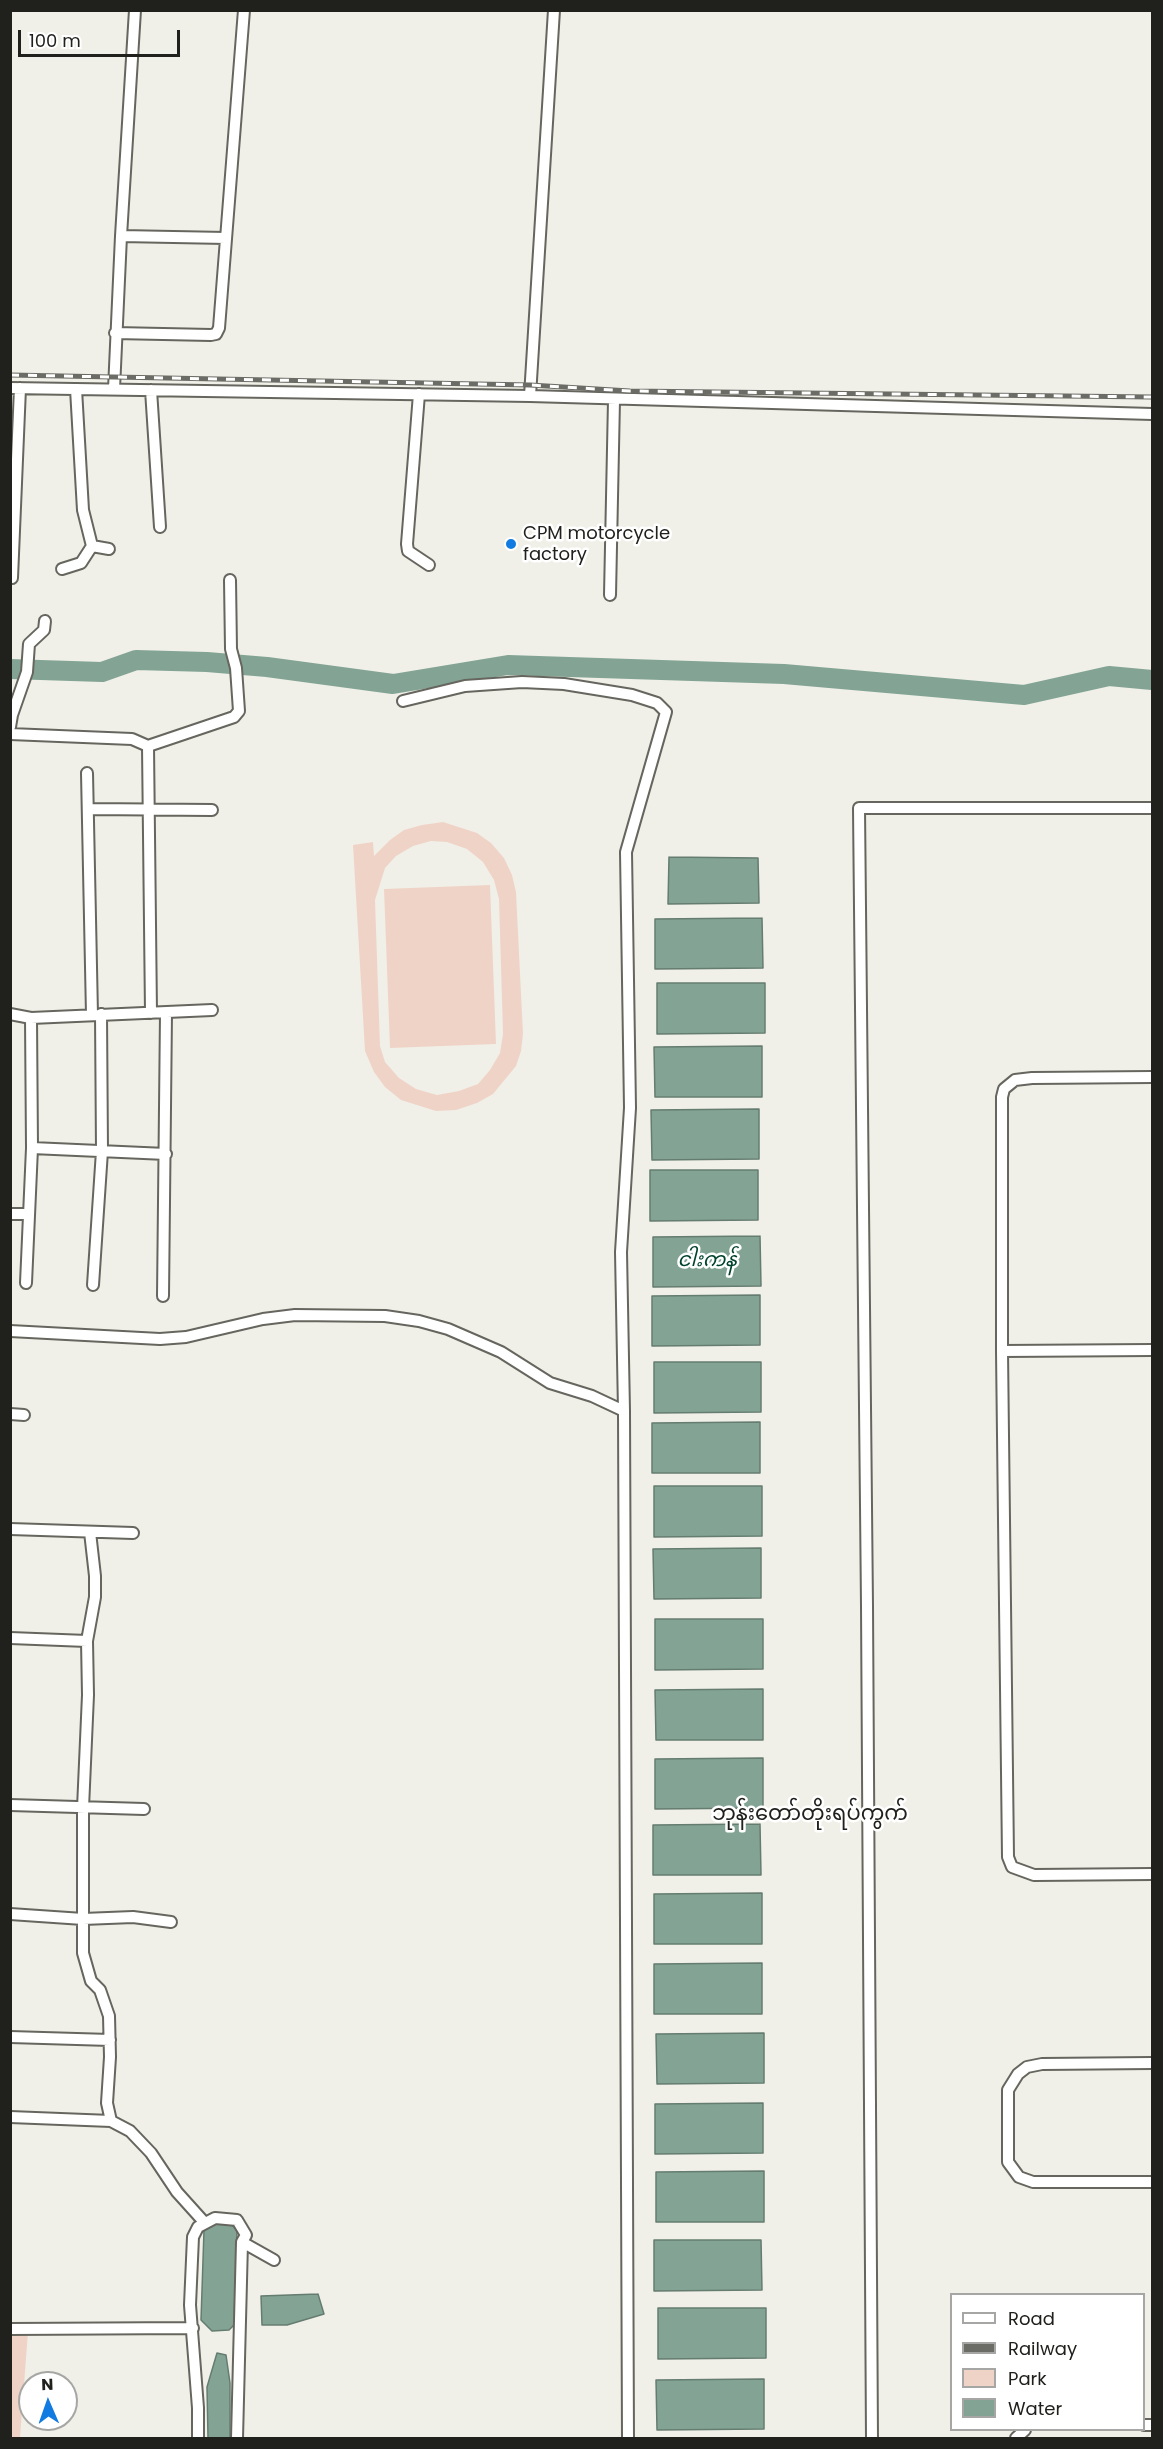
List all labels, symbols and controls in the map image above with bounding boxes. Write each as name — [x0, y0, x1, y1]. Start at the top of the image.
scale bar — [21, 18, 183, 56]
text: 100 m — [29, 28, 81, 53]
place label: CPM motorcycle factory — [523, 523, 670, 566]
marker: CPM motorcycle factory — [504, 537, 518, 551]
water label: ငါးကန် — [677, 1249, 737, 1273]
district label: ဘုန်းတော်တိုးရပ်ကွက် — [712, 1802, 908, 1828]
legend — [950, 2293, 1145, 2431]
text: Road — [1008, 2306, 1055, 2331]
text: Railway — [1008, 2336, 1077, 2361]
text: Park — [1008, 2366, 1047, 2391]
north arrow — [18, 2371, 78, 2431]
text: N — [41, 2373, 54, 2396]
text: Water — [1008, 2396, 1062, 2421]

